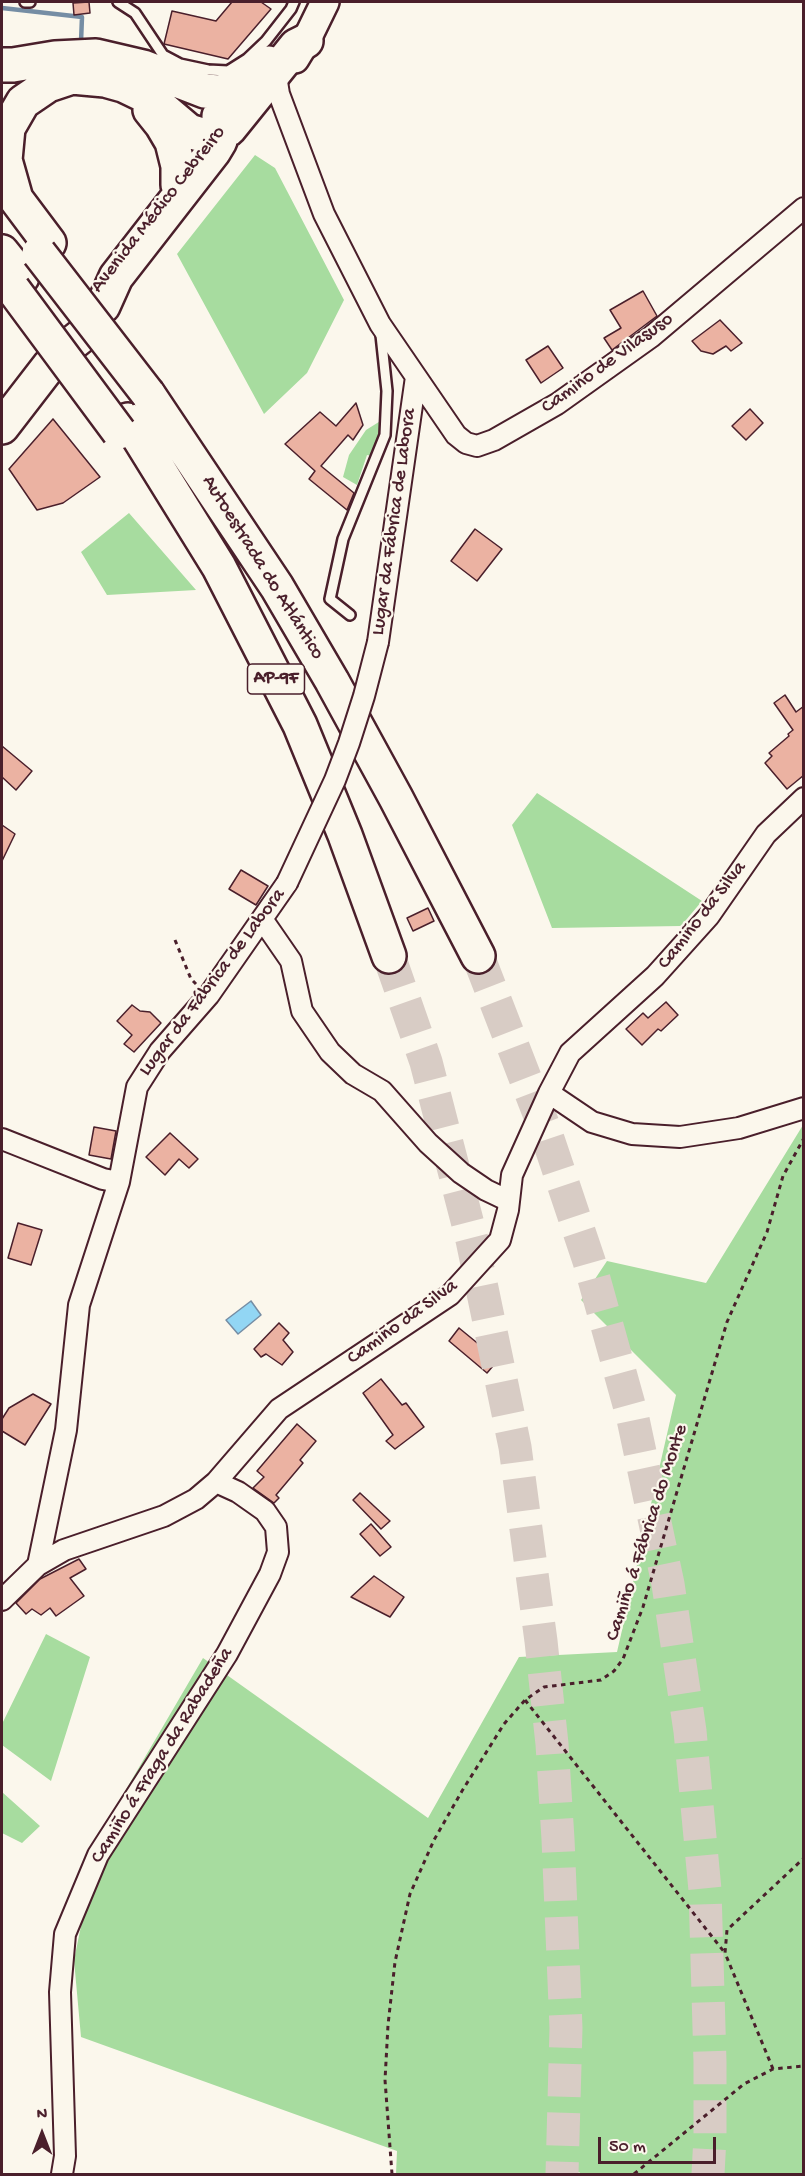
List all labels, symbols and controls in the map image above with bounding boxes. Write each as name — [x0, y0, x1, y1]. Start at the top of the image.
street label: Avenida Médico Cebreiro — [86, 122, 232, 298]
street label: Camiño de Vilasuso — [537, 308, 679, 420]
street label: Lugar da Fábrica de Labora — [367, 407, 423, 637]
street label: Autoestrada do Atlántico — [195, 471, 329, 665]
road number: AP-9F — [248, 664, 304, 694]
street label: Camiño da Silva — [653, 857, 753, 975]
street label: Lugar da Fábrica de Labora — [135, 884, 291, 1082]
street label: Camiño da Silva — [343, 1275, 463, 1371]
street label: Camiño á Fábrica do Monte — [602, 1422, 694, 1644]
street label: Camiño á Fraga da Rabadeña — [87, 1644, 239, 1868]
north arrow — [12, 2104, 72, 2164]
text: N — [37, 2106, 47, 2125]
scale bar — [601, 2125, 720, 2163]
text: 50 m — [609, 2137, 646, 2158]

